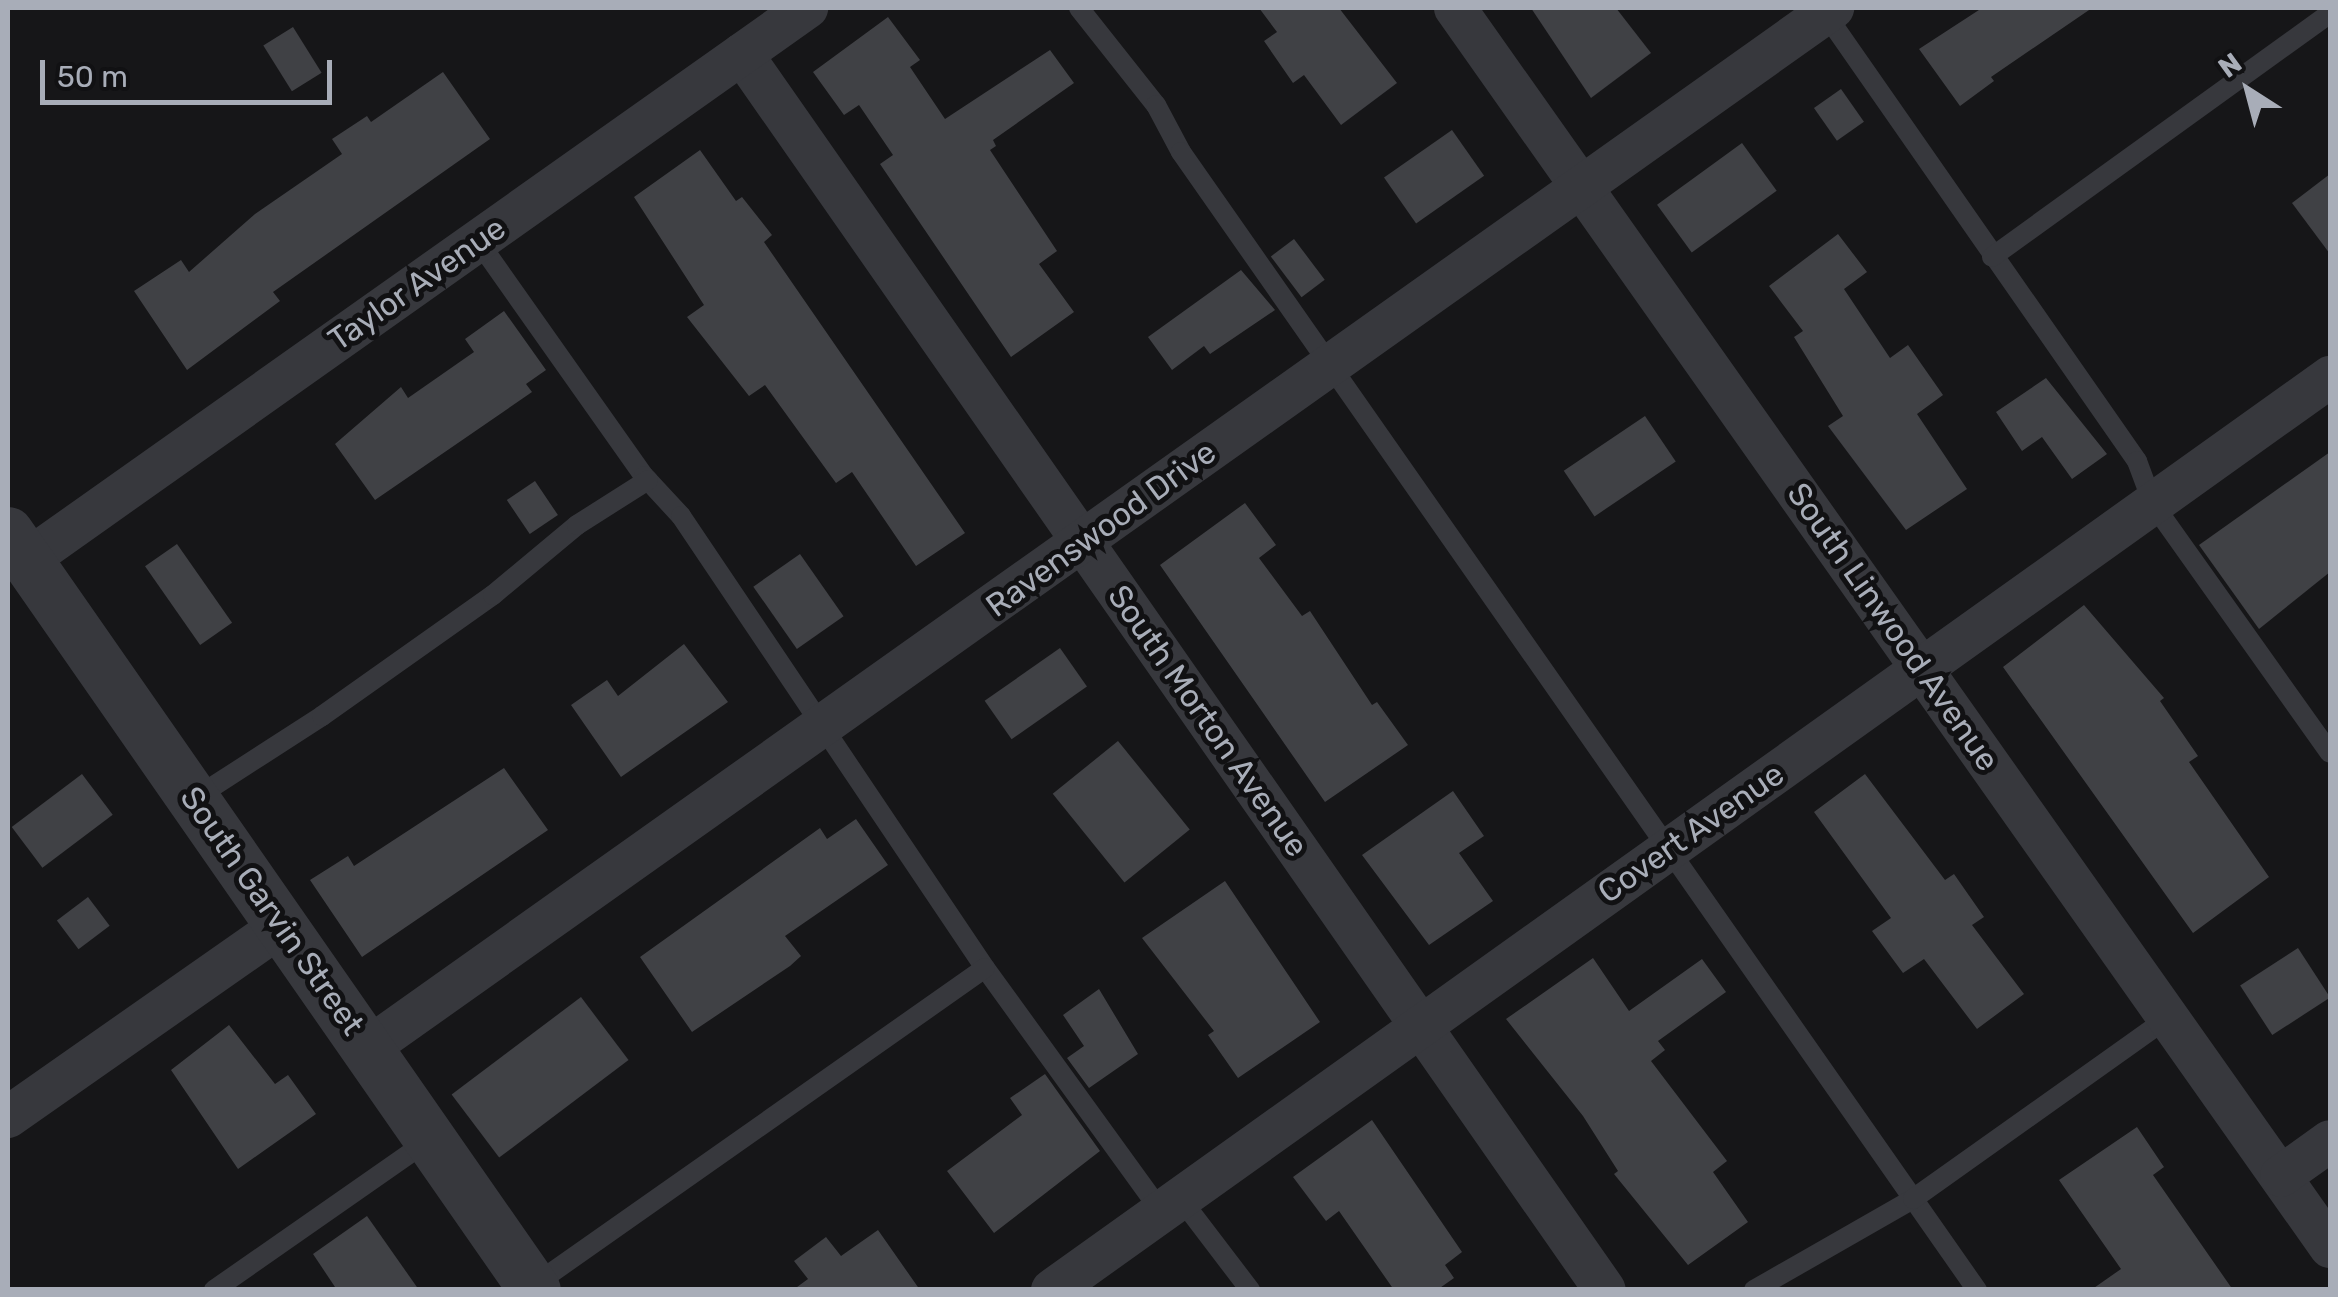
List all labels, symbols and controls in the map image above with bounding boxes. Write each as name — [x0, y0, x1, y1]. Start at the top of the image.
scale bar — [45, 40, 338, 102]
north arrow — [2198, 40, 2298, 140]
text: N — [2212, 46, 2248, 85]
text: 50 m — [57, 59, 128, 95]
street label: Taylor Avenue — [320, 208, 514, 360]
street label: Ravenswood Drive — [979, 433, 1223, 625]
street label: South Linwood Avenue — [1779, 475, 2007, 779]
street label: South Morton Avenue — [1099, 577, 1317, 865]
street label: Covert Avenue — [1590, 755, 1792, 911]
street label: South Garvin Street — [172, 779, 372, 1043]

